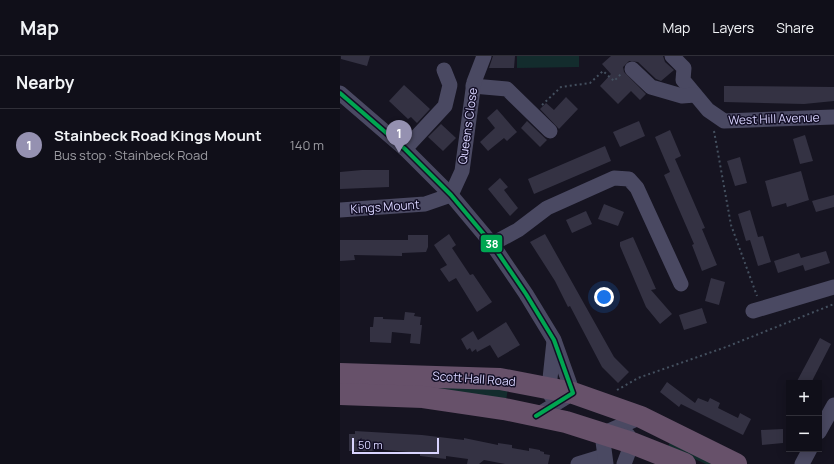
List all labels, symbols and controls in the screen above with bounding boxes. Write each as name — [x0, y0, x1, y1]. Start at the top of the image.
text: Map — [20, 15, 59, 41]
text: Map — [662, 18, 690, 37]
text: Layers — [712, 18, 754, 37]
text: Share — [776, 18, 814, 37]
text: Nearby — [16, 71, 74, 94]
street label: Queens Close — [454, 87, 481, 165]
street label: West Hill Avenue — [728, 108, 820, 129]
pin: 1 — [386, 120, 412, 153]
text: Stainbeck Road Kings Mount — [54, 125, 262, 146]
text: 1 — [26, 136, 32, 154]
text: 140 m — [290, 136, 324, 154]
text: Bus stop · Stainbeck Road — [54, 146, 208, 164]
street label: Kings Mount — [350, 196, 420, 217]
line badge: 38 — [480, 234, 503, 253]
text: 38 — [485, 236, 499, 251]
your location — [594, 287, 614, 307]
street label: Scott Hall Road — [432, 367, 516, 390]
map controls — [786, 380, 822, 452]
button: + — [786, 380, 822, 416]
button: − — [786, 416, 822, 452]
scale bar — [352, 436, 439, 455]
text: 50 m — [358, 437, 383, 452]

